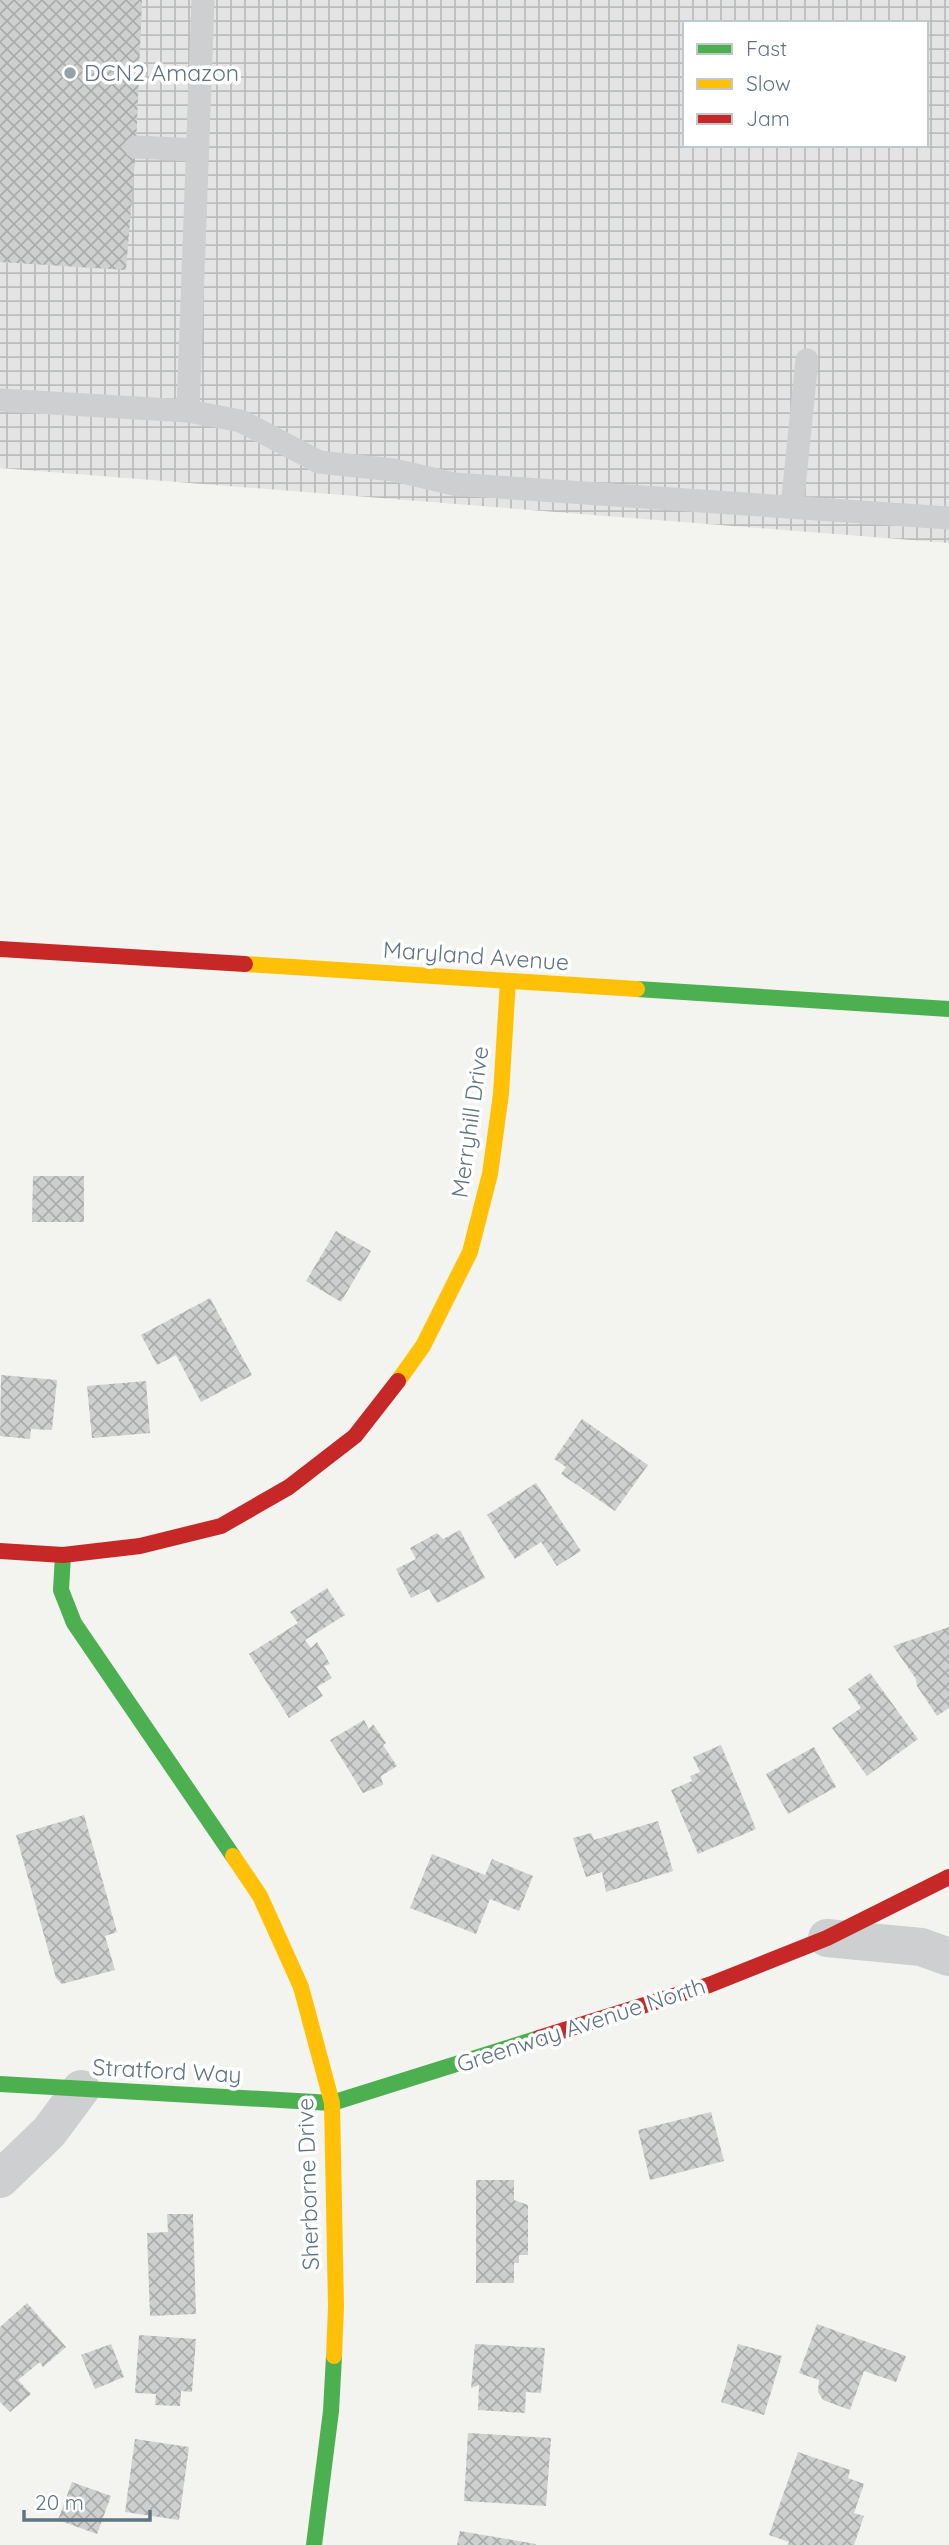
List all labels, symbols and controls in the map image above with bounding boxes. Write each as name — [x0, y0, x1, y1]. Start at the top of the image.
legend — [683, 21, 928, 147]
text: Fast — [746, 35, 787, 61]
place label: DCN2 Amazon — [84, 58, 239, 87]
marker: DCN2 Amazon — [62, 65, 78, 81]
text: Slow — [746, 70, 791, 96]
text: Jam — [746, 105, 790, 131]
street label: Maryland Avenue — [382, 935, 570, 976]
street label: Merryhill Drive — [444, 1044, 495, 1200]
street label: Greenway Avenue North — [453, 1971, 709, 2078]
street label: Stratford Way — [92, 2052, 242, 2089]
street label: Sherborne Drive — [290, 2097, 325, 2271]
scale bar — [24, 2478, 150, 2522]
text: 20 m — [35, 2489, 84, 2515]

